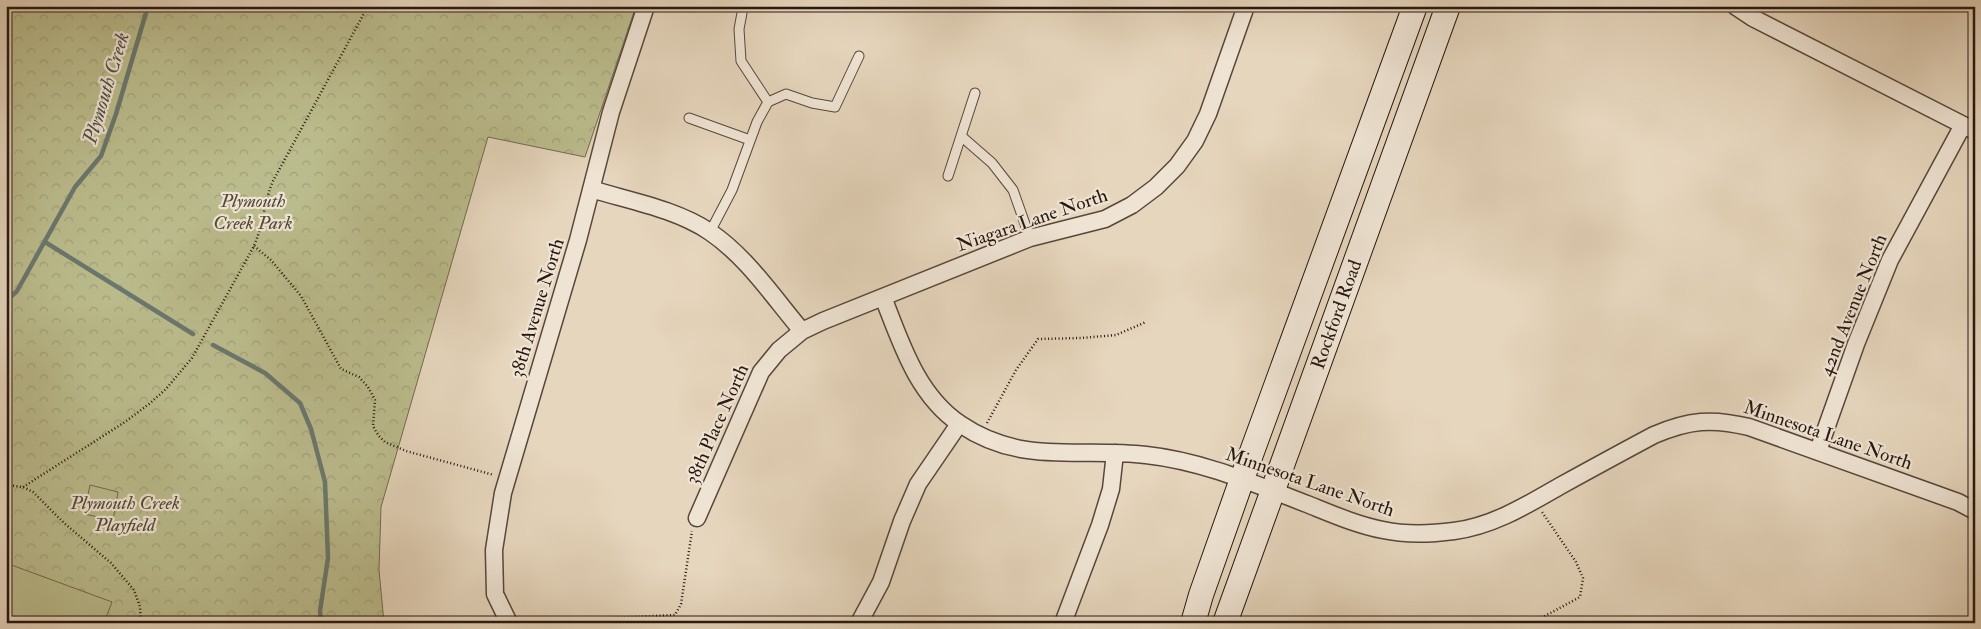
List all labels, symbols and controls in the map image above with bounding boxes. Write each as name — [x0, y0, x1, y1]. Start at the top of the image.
water label: Plymouth Creek — [77, 29, 135, 148]
street label: Niagara Lane North — [953, 183, 1111, 257]
park label: Plymouth Creek Park — [213, 189, 293, 235]
street label: 42nd Avenue North — [1814, 231, 1892, 379]
street label: 38th Avenue North — [504, 235, 570, 380]
street label: Rockford Road — [1306, 256, 1367, 372]
street label: 38th Place North — [680, 360, 754, 488]
street label: Minnesota Lane North — [1740, 395, 1916, 475]
street label: Minnesota Lane North — [1222, 442, 1398, 522]
park label: Plymouth Creek Playfield — [69, 491, 180, 537]

